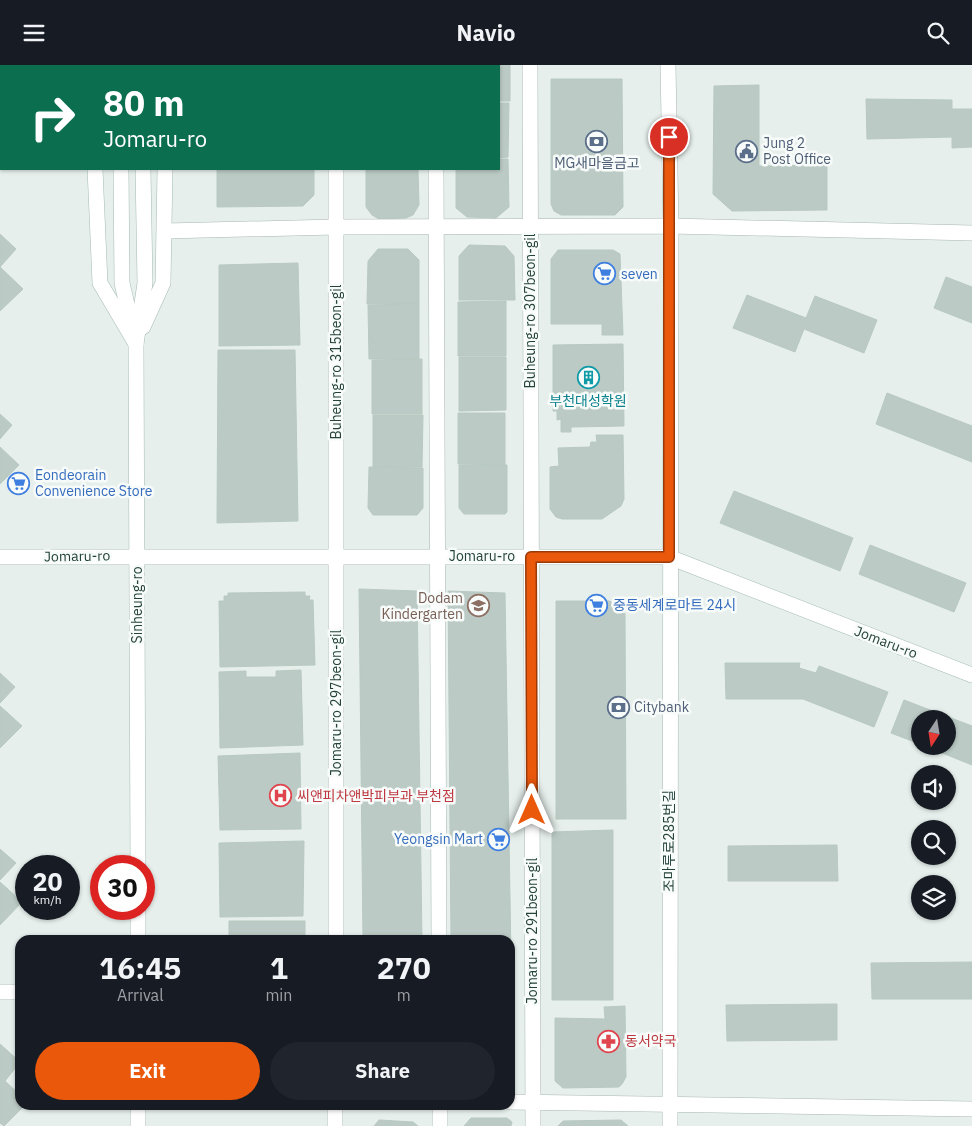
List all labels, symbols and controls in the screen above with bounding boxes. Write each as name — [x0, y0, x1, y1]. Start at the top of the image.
text: Navio — [457, 18, 515, 47]
icon: menu — [20, 19, 48, 47]
icon: search — [924, 19, 952, 47]
text: 80 m — [103, 80, 185, 126]
icon: right — [20, 85, 85, 150]
pin — [648, 116, 690, 158]
icon: arrive — [655, 123, 683, 151]
text: Jomaru-ro — [103, 124, 207, 153]
bank icon: MG새마을금고 — [585, 129, 609, 153]
place label: Jung 2 Post Office — [763, 134, 831, 168]
public building icon: Jung 2 Post Office — [735, 139, 759, 163]
place label: MG새마을금고 — [554, 154, 640, 172]
street label: Buheung-ro 307beon-gil — [521, 233, 539, 388]
supermarket icon: seven — [593, 262, 617, 286]
place label: seven — [621, 265, 658, 283]
street label: Buheung-ro 315beon-gil — [327, 284, 345, 439]
building icon: 부천대성학원 — [576, 366, 600, 390]
place label: 부천대성학원 — [549, 392, 627, 410]
place label: Eondeorain Convenience Store — [35, 466, 153, 500]
supermarket icon: Eondeorain Convenience Store — [7, 471, 31, 495]
street label: Jomaru-ro — [44, 546, 110, 566]
street label: Jomaru-ro — [449, 547, 515, 565]
street label: Sinheung-ro — [128, 566, 146, 644]
place label: Dodam Kindergarten — [382, 589, 463, 623]
supermarket icon: 중동세계로마트 24시 — [585, 593, 609, 617]
school or university icon: Dodam Kindergarten — [467, 594, 491, 618]
place label: 중동세계로마트 24시 — [613, 596, 736, 614]
street label: Jomaru-ro — [852, 622, 920, 662]
street label: Jomaru-ro 297beon-gil — [327, 629, 345, 776]
bank icon: Citybank — [606, 695, 630, 719]
place label: Citybank — [634, 698, 690, 716]
north arrow — [911, 710, 956, 755]
map controls — [911, 710, 956, 920]
button: sound — [911, 765, 956, 810]
position arrow — [505, 783, 557, 835]
hospital icon: 씨앤피차앤박피부과 부천점 — [269, 784, 293, 808]
place label: 씨앤피차앤박피부과 부천점 — [297, 787, 455, 805]
street label: 조마루로285번길 — [660, 790, 678, 892]
button: search — [911, 820, 956, 865]
supermarket icon: Yeongsin Mart — [487, 827, 511, 851]
place label: Yeongsin Mart — [394, 830, 483, 848]
speed limit sign: 30 — [90, 855, 155, 920]
street label: Jomaru-ro 291beon-gil — [523, 857, 541, 1004]
text: 20 — [32, 865, 63, 898]
button: layers — [911, 875, 956, 920]
text: km/h — [33, 892, 62, 907]
text: 16:45 — [99, 948, 181, 987]
text: 1 — [270, 948, 288, 987]
text: 270 — [377, 948, 431, 987]
text: Arrival — [117, 985, 164, 1005]
text: min — [265, 985, 292, 1005]
text: m — [397, 985, 411, 1005]
pharmacy icon: 동서약국 — [597, 1029, 621, 1053]
place label: 동서약국 — [625, 1032, 677, 1050]
button: Exit — [35, 1042, 260, 1100]
button: Share — [270, 1042, 495, 1100]

